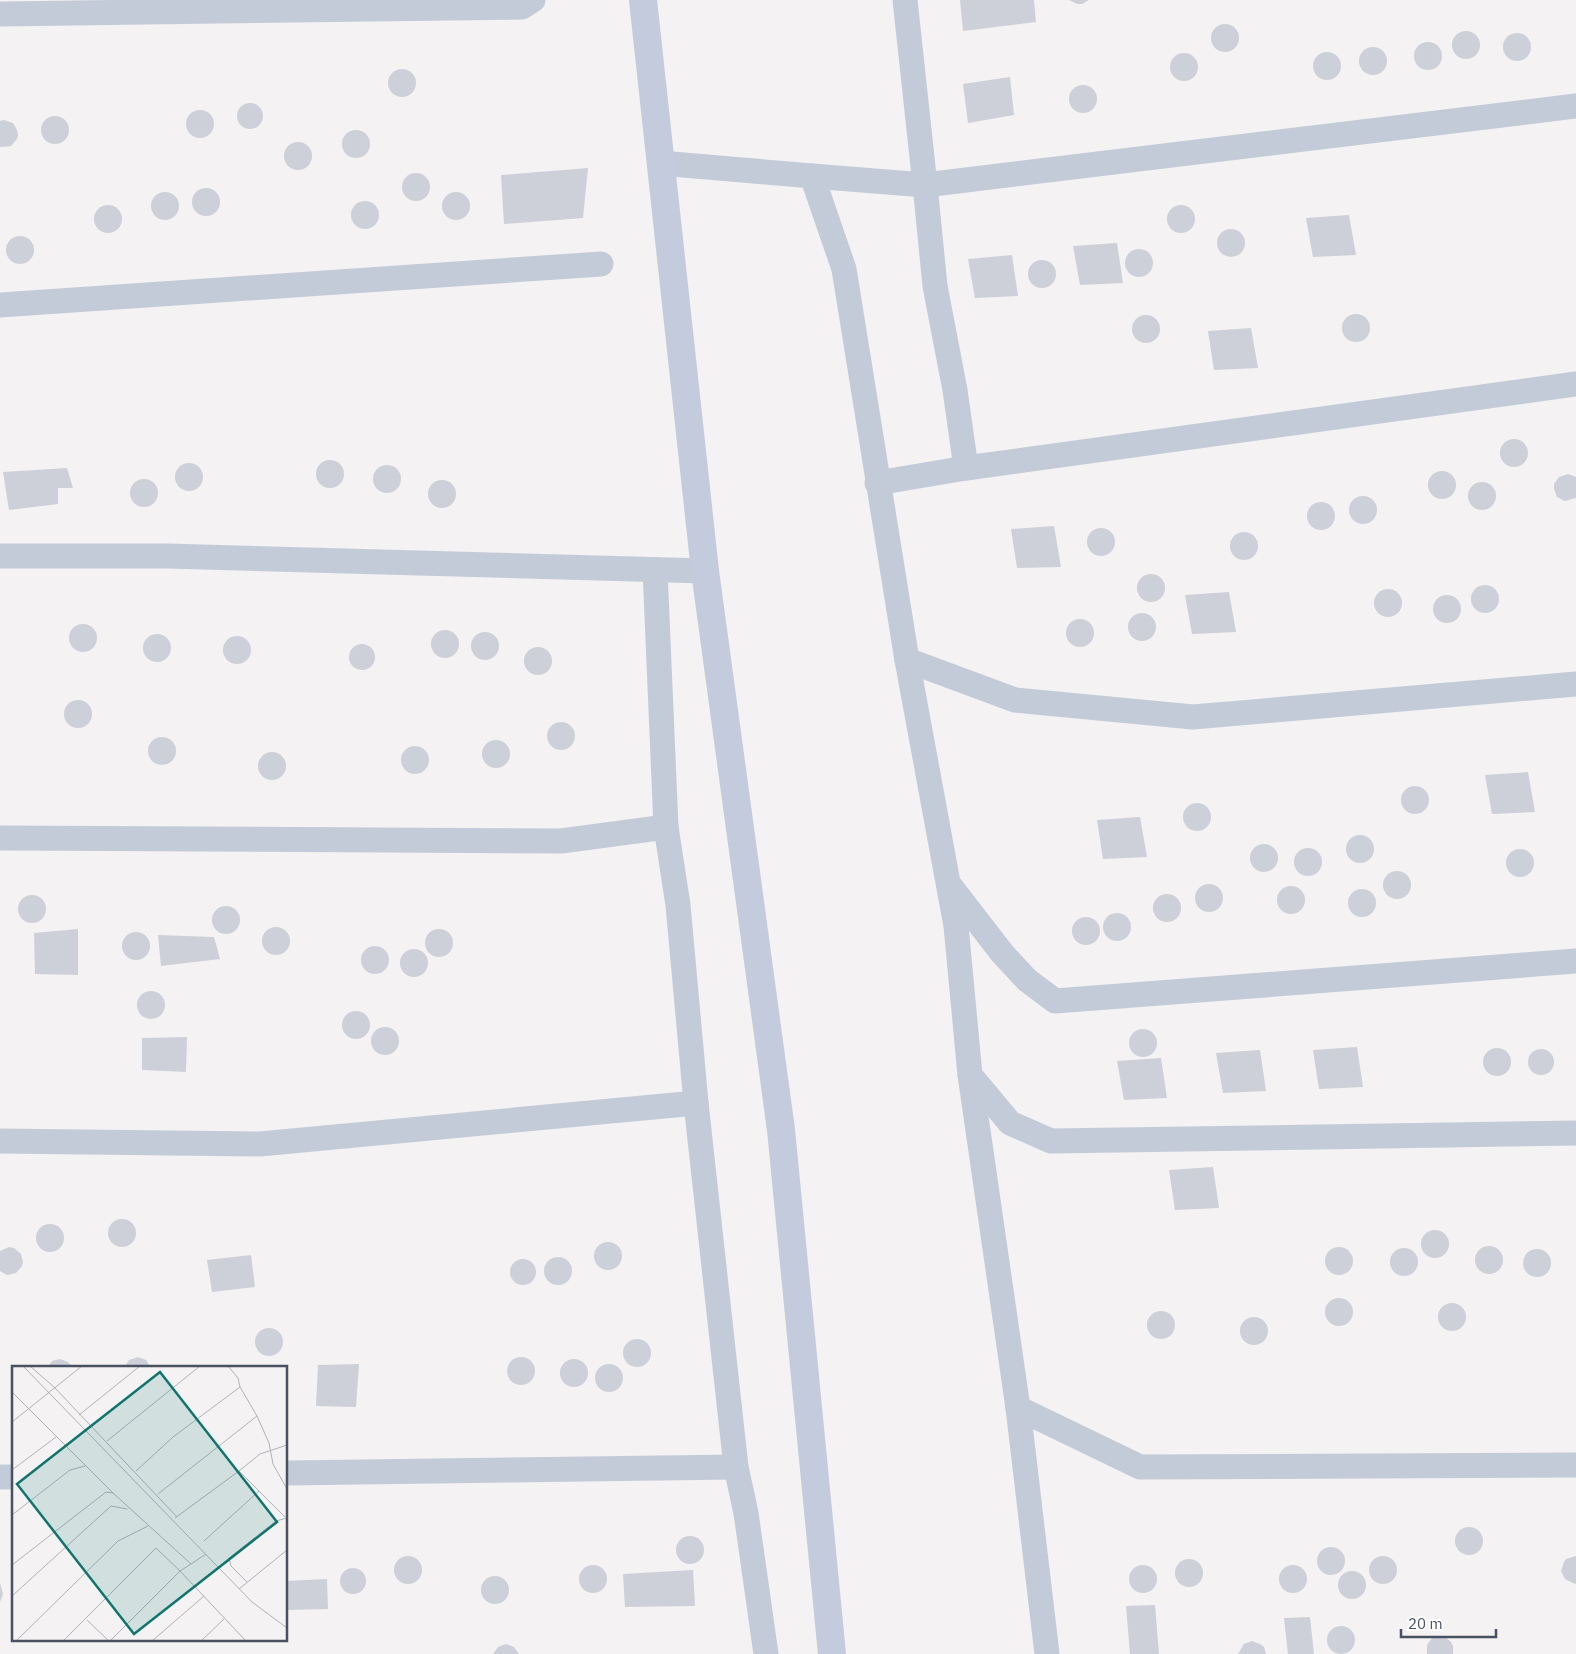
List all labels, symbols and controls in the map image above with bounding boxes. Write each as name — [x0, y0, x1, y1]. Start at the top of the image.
inset map — [12, 1366, 288, 1642]
scale bar — [1401, 1606, 1496, 1638]
text: 20 m — [1408, 1614, 1443, 1633]

